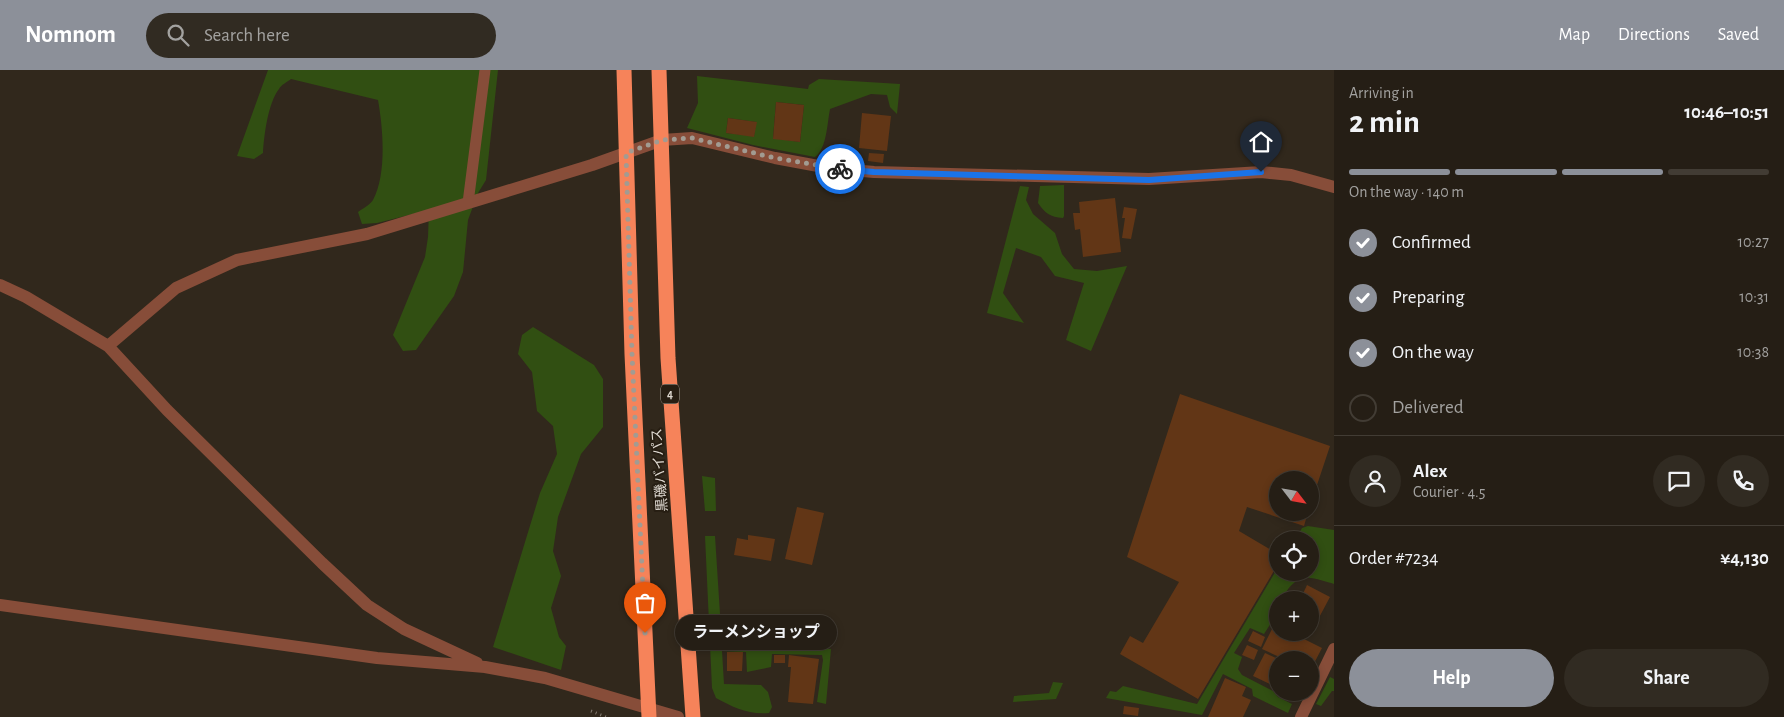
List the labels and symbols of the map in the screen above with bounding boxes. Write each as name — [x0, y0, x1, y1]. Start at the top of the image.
pin — [1240, 121, 1282, 172]
courier — [815, 144, 865, 194]
road number: 4 — [661, 384, 679, 404]
street label: 黒磯バイパス — [649, 428, 670, 512]
north arrow — [1269, 471, 1319, 521]
pin — [624, 582, 666, 633]
callout: ラーメンショップ — [675, 616, 838, 650]

